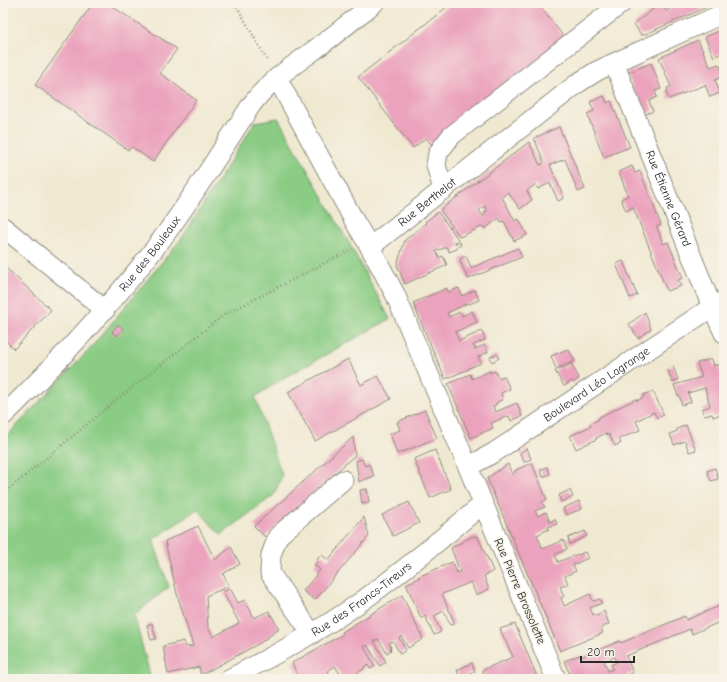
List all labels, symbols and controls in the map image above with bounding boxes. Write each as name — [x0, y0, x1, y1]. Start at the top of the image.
street label: Rue Étienne Gérard — [643, 148, 694, 249]
street label: Rue Berthelot — [395, 175, 459, 229]
street label: Rue des Bouleaux — [116, 213, 183, 294]
street label: Boulevard Léo Lagrange — [541, 344, 652, 425]
street label: Rue Pierre Brossolette — [491, 536, 549, 646]
street label: Rue des Francs-Tireurs — [309, 559, 414, 639]
scale bar — [581, 638, 634, 664]
text: 20 m — [587, 645, 615, 659]

